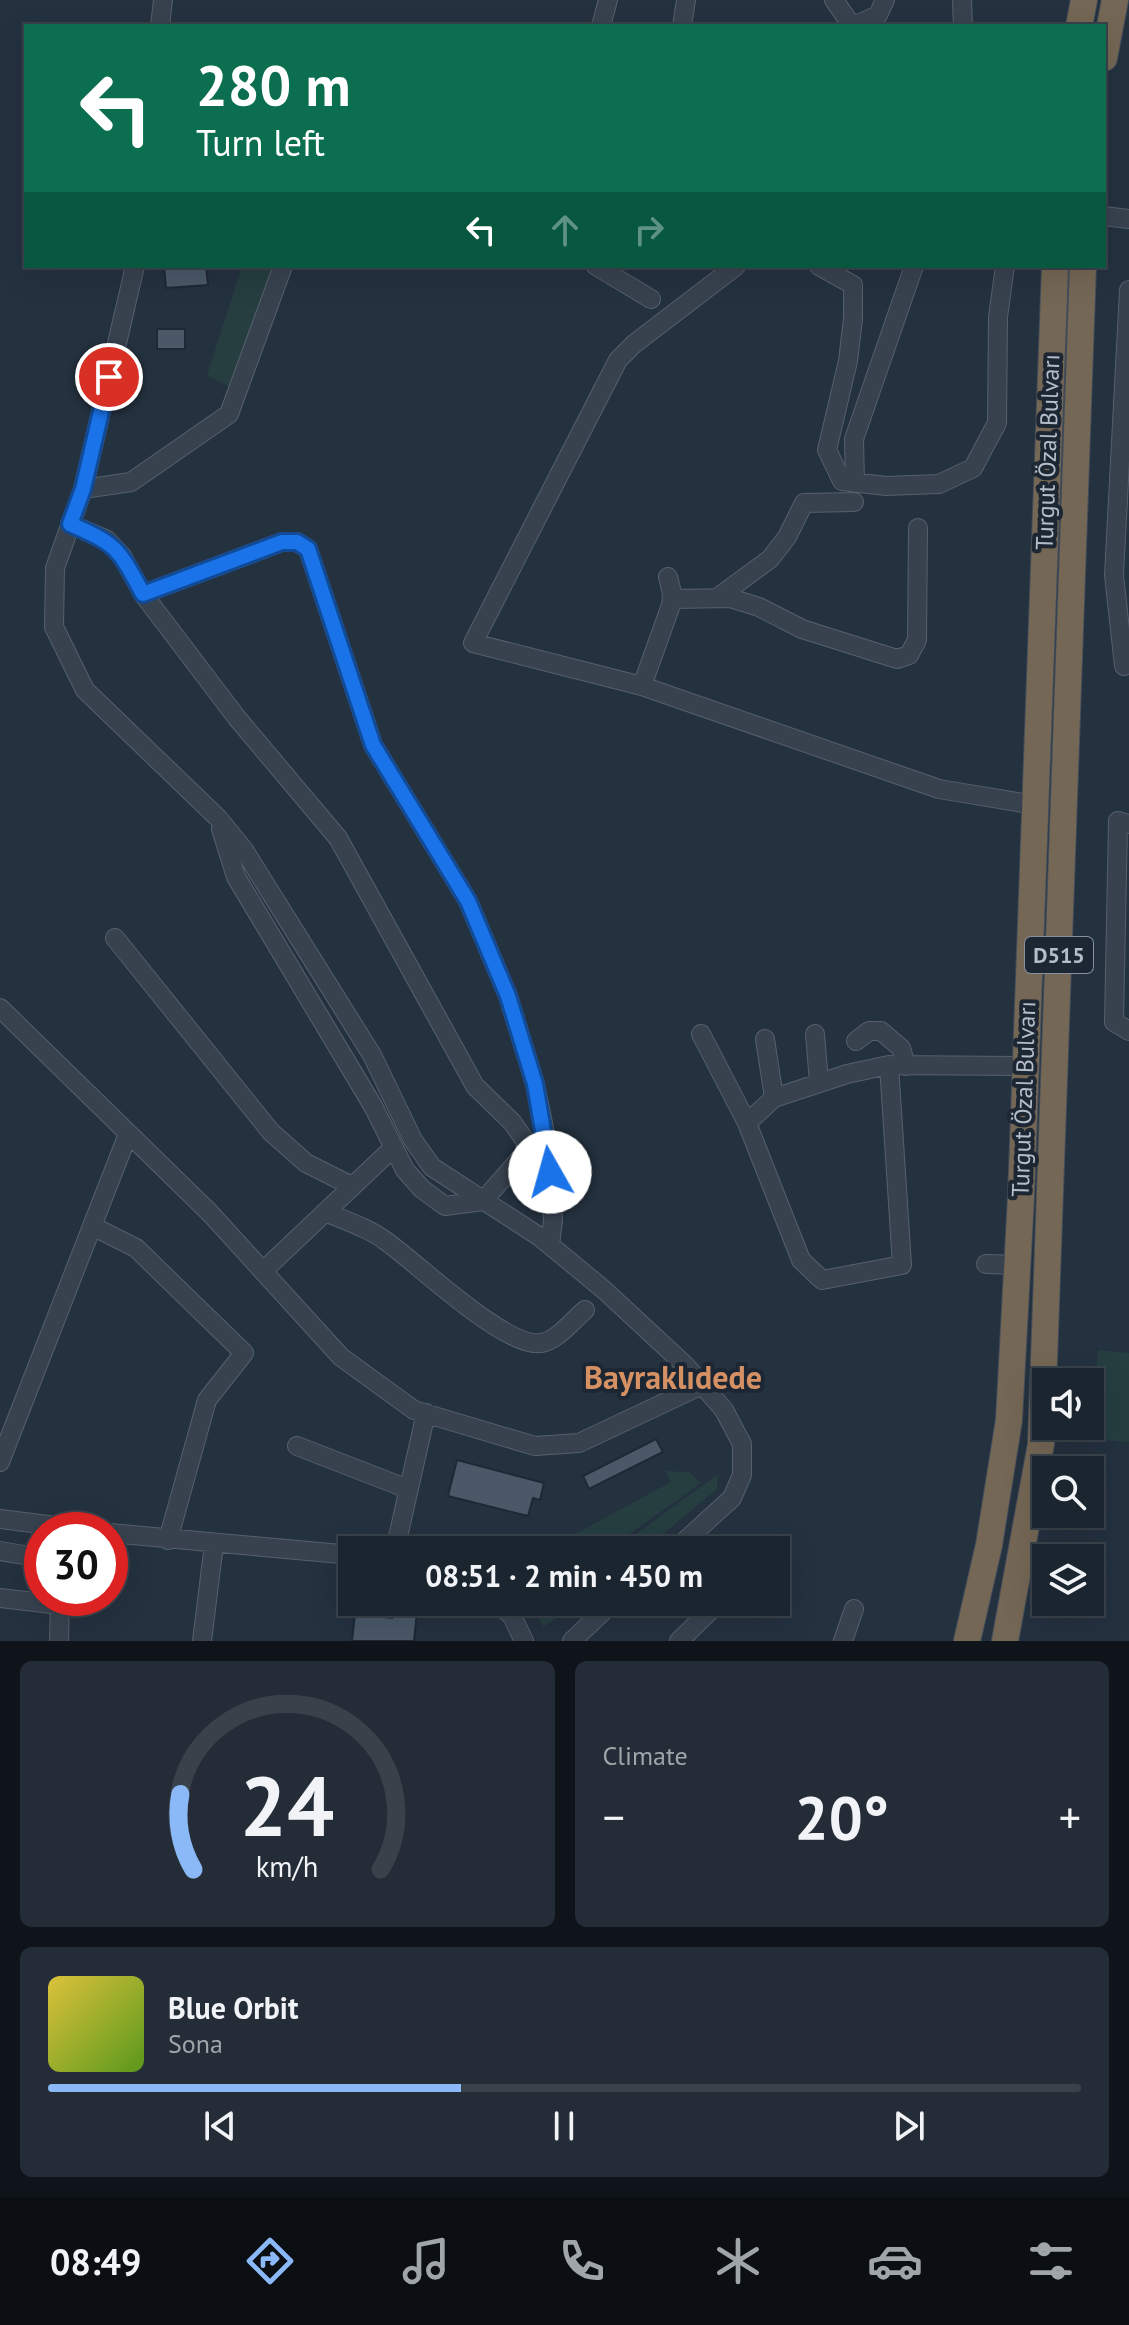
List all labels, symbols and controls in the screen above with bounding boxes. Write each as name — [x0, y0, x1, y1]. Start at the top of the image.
text: 280 m — [196, 49, 351, 121]
icon: left — [64, 56, 168, 160]
text: Turn left — [196, 119, 325, 166]
icon: left — [459, 208, 503, 252]
icon: ahead — [543, 208, 587, 252]
icon: right — [627, 208, 671, 252]
pin — [75, 343, 143, 411]
street label: Turgut Özal Bulvarı — [1029, 353, 1066, 551]
icon: arrive — [87, 355, 131, 399]
road number: D515 — [1025, 937, 1093, 973]
street label: Turgut Özal Bulvarı — [1005, 1000, 1042, 1198]
position arrow — [508, 1130, 592, 1214]
district label: Bayraklıdede — [584, 1356, 762, 1398]
map controls — [1032, 1368, 1104, 1616]
button: sound — [1032, 1368, 1104, 1440]
button: search — [1032, 1456, 1104, 1528]
speed limit sign: 30 — [24, 1512, 128, 1616]
button: layers — [1032, 1544, 1104, 1616]
text: 08:51 · 2 min · 450 m — [425, 1556, 703, 1595]
text: Climate — [603, 1739, 688, 1772]
text: 24 — [240, 1751, 334, 1859]
text: 20° — [795, 1778, 889, 1856]
text: − — [603, 1788, 625, 1845]
text: + — [1059, 1788, 1081, 1845]
text: km/h — [256, 1848, 319, 1885]
text: Blue Orbit — [168, 1988, 298, 2027]
text: Sona — [168, 2027, 223, 2060]
icon: previous — [198, 2104, 242, 2148]
icon: pause — [542, 2104, 586, 2148]
icon: next — [887, 2104, 931, 2148]
icon: directions — [242, 2233, 298, 2289]
icon: music — [398, 2233, 454, 2289]
icon: phone — [554, 2233, 610, 2289]
icon: climate — [710, 2233, 766, 2289]
icon: car — [867, 2233, 923, 2289]
icon: filters — [1023, 2233, 1079, 2289]
text: 08:49 — [50, 2238, 141, 2285]

